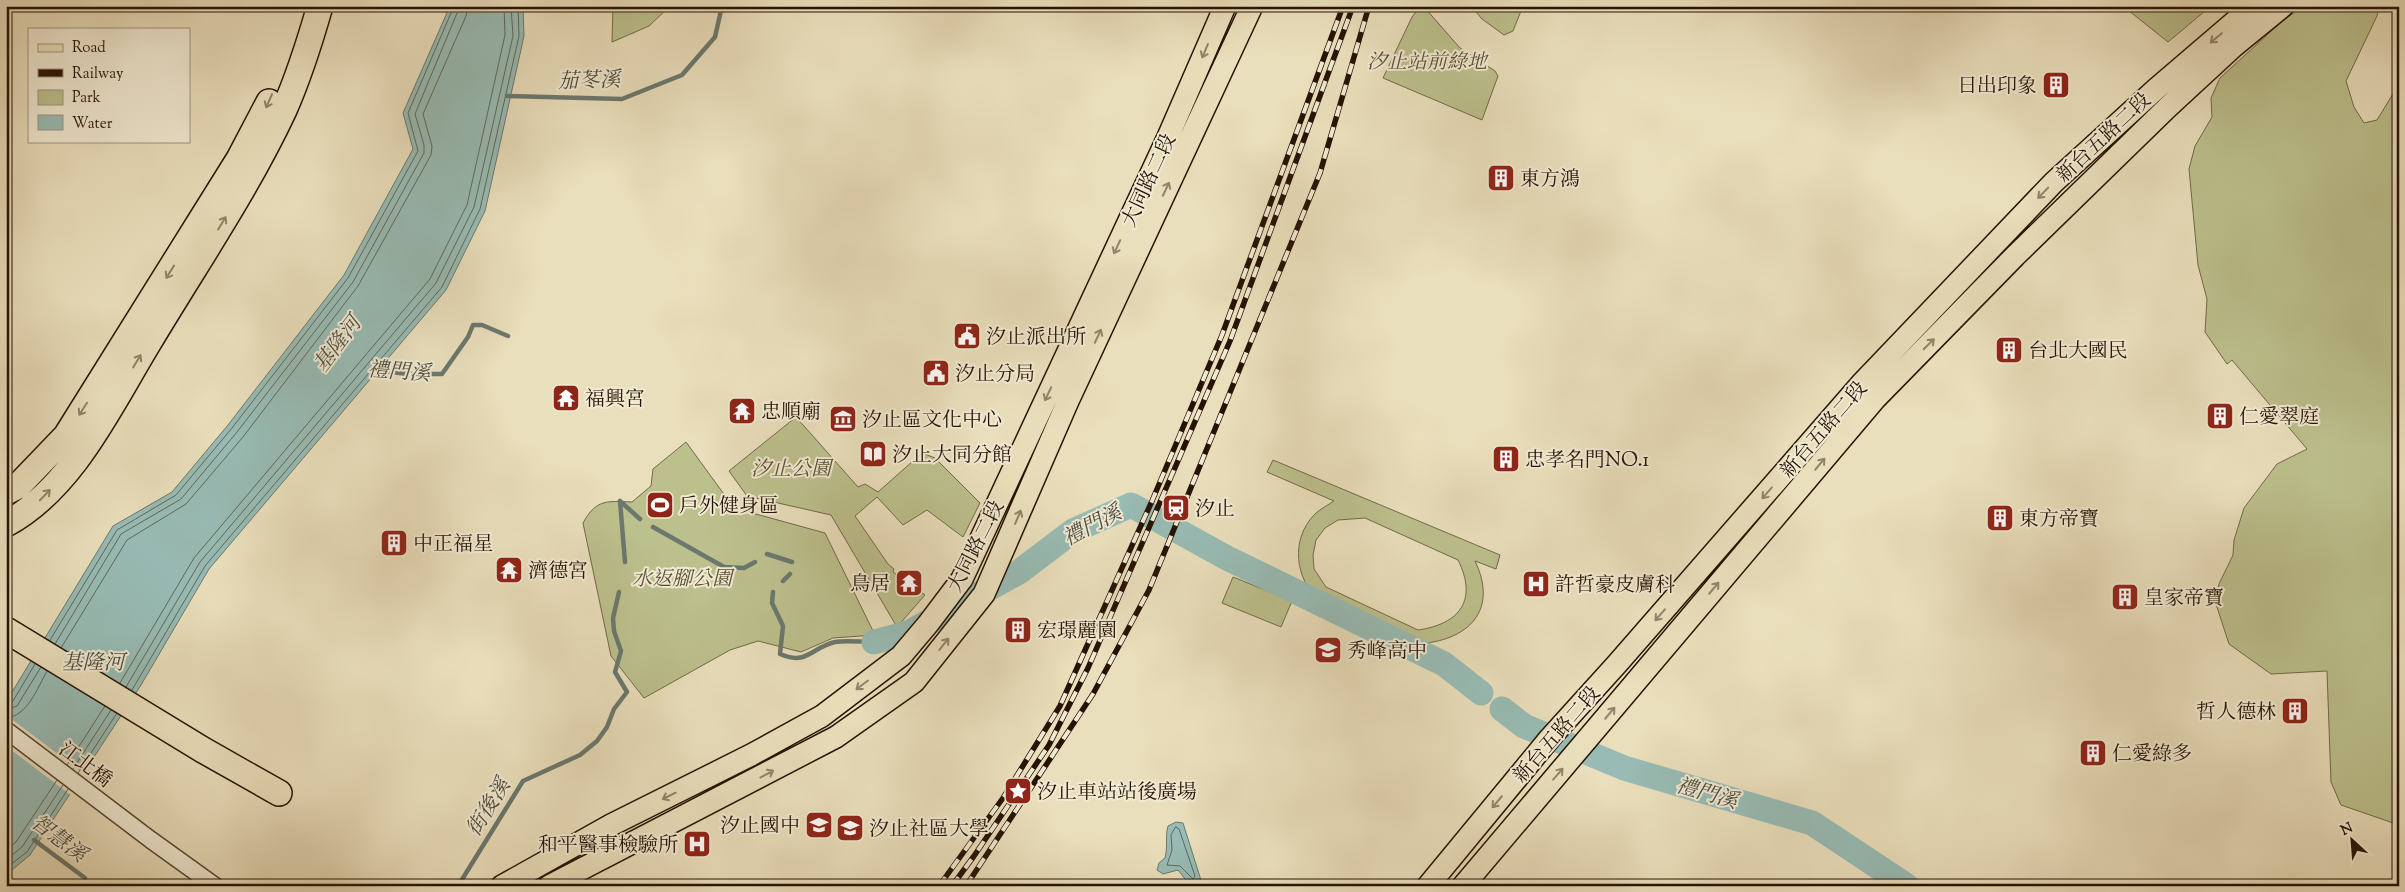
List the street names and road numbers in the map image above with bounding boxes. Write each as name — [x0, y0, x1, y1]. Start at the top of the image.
street label: 新台五路二段 — [2051, 87, 2158, 190]
street label: 大同路二段 — [1116, 130, 1185, 232]
street label: 新台五路二段 — [1775, 376, 1875, 485]
street label: 大同路二段 — [942, 496, 1013, 598]
street label: 新台五路二段 — [1508, 681, 1608, 790]
street label: 江北橋 — [52, 736, 117, 796]

